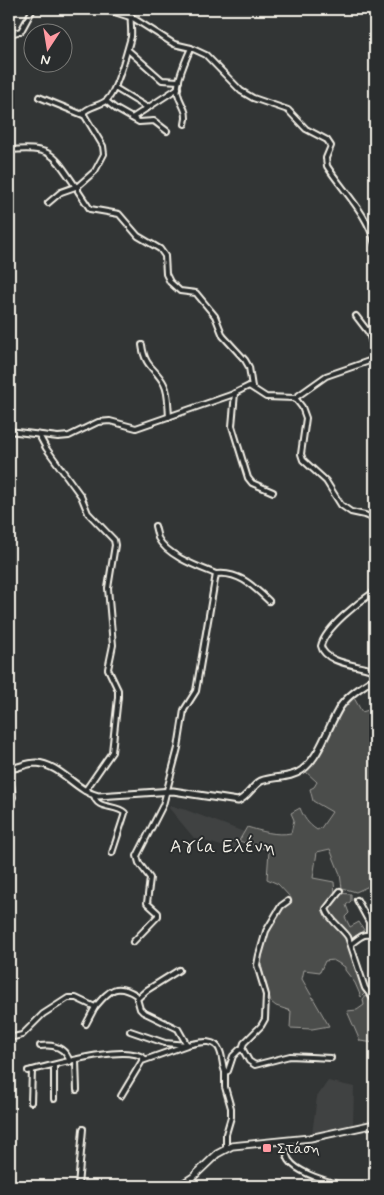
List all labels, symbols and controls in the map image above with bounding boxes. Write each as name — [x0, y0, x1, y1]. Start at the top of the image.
north arrow — [22, 22, 72, 72]
text: N — [39, 50, 52, 70]
district label: Αγία Ελένη — [170, 834, 276, 859]
place label: Στάση — [277, 1139, 320, 1159]
marker: Στάση — [261, 1142, 273, 1154]

